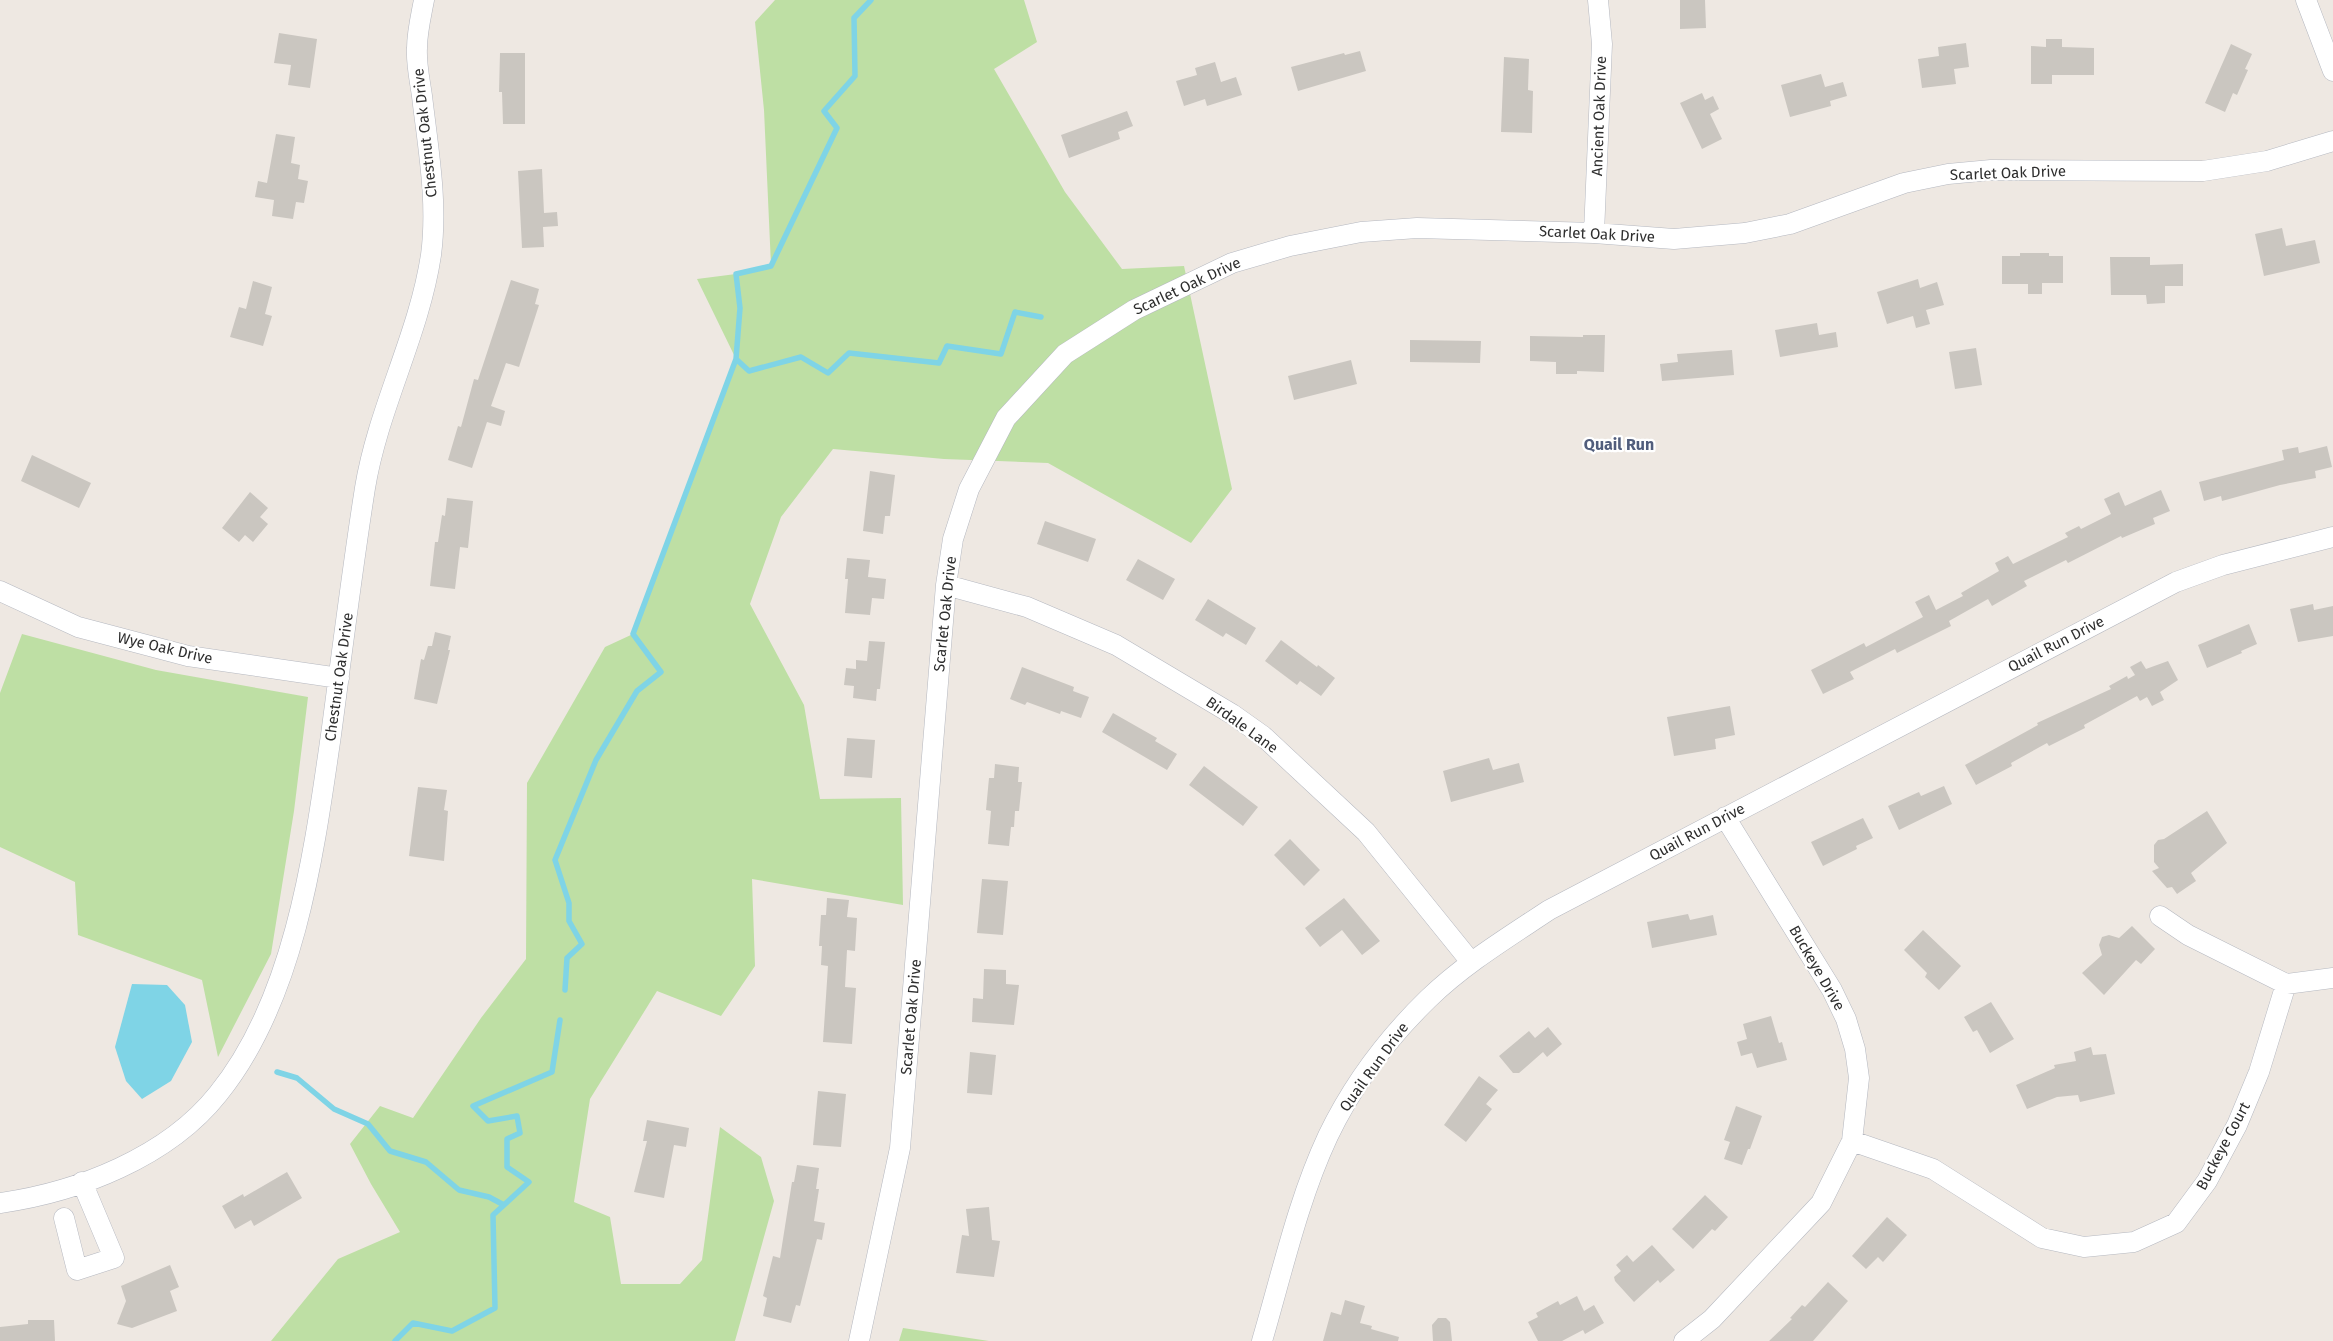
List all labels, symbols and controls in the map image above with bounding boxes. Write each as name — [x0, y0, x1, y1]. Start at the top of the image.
street label: Ancient Oak Drive — [1588, 56, 1610, 176]
street label: Chestnut Oak Drive — [409, 68, 441, 198]
street label: Scarlet Oak Drive — [1950, 162, 2066, 184]
street label: Scarlet Oak Drive — [1538, 222, 1656, 246]
street label: Scarlet Oak Drive — [1131, 253, 1243, 319]
district label: Quail Run — [1584, 435, 1654, 454]
street label: Scarlet Oak Drive — [930, 555, 960, 673]
street label: Chestnut Oak Drive — [321, 611, 357, 743]
street label: Quail Run Drive — [2005, 612, 2107, 676]
street label: Wye Oak Drive — [116, 628, 214, 668]
street label: Birdale Lane — [1202, 693, 1282, 757]
street label: Quail Run Drive — [1646, 799, 1748, 865]
street label: Buckeye Drive — [1785, 922, 1849, 1014]
street label: Scarlet Oak Drive — [897, 958, 925, 1076]
street label: Quail Run Drive — [1336, 1019, 1412, 1115]
street label: Buckeye Court — [2192, 1098, 2254, 1193]

